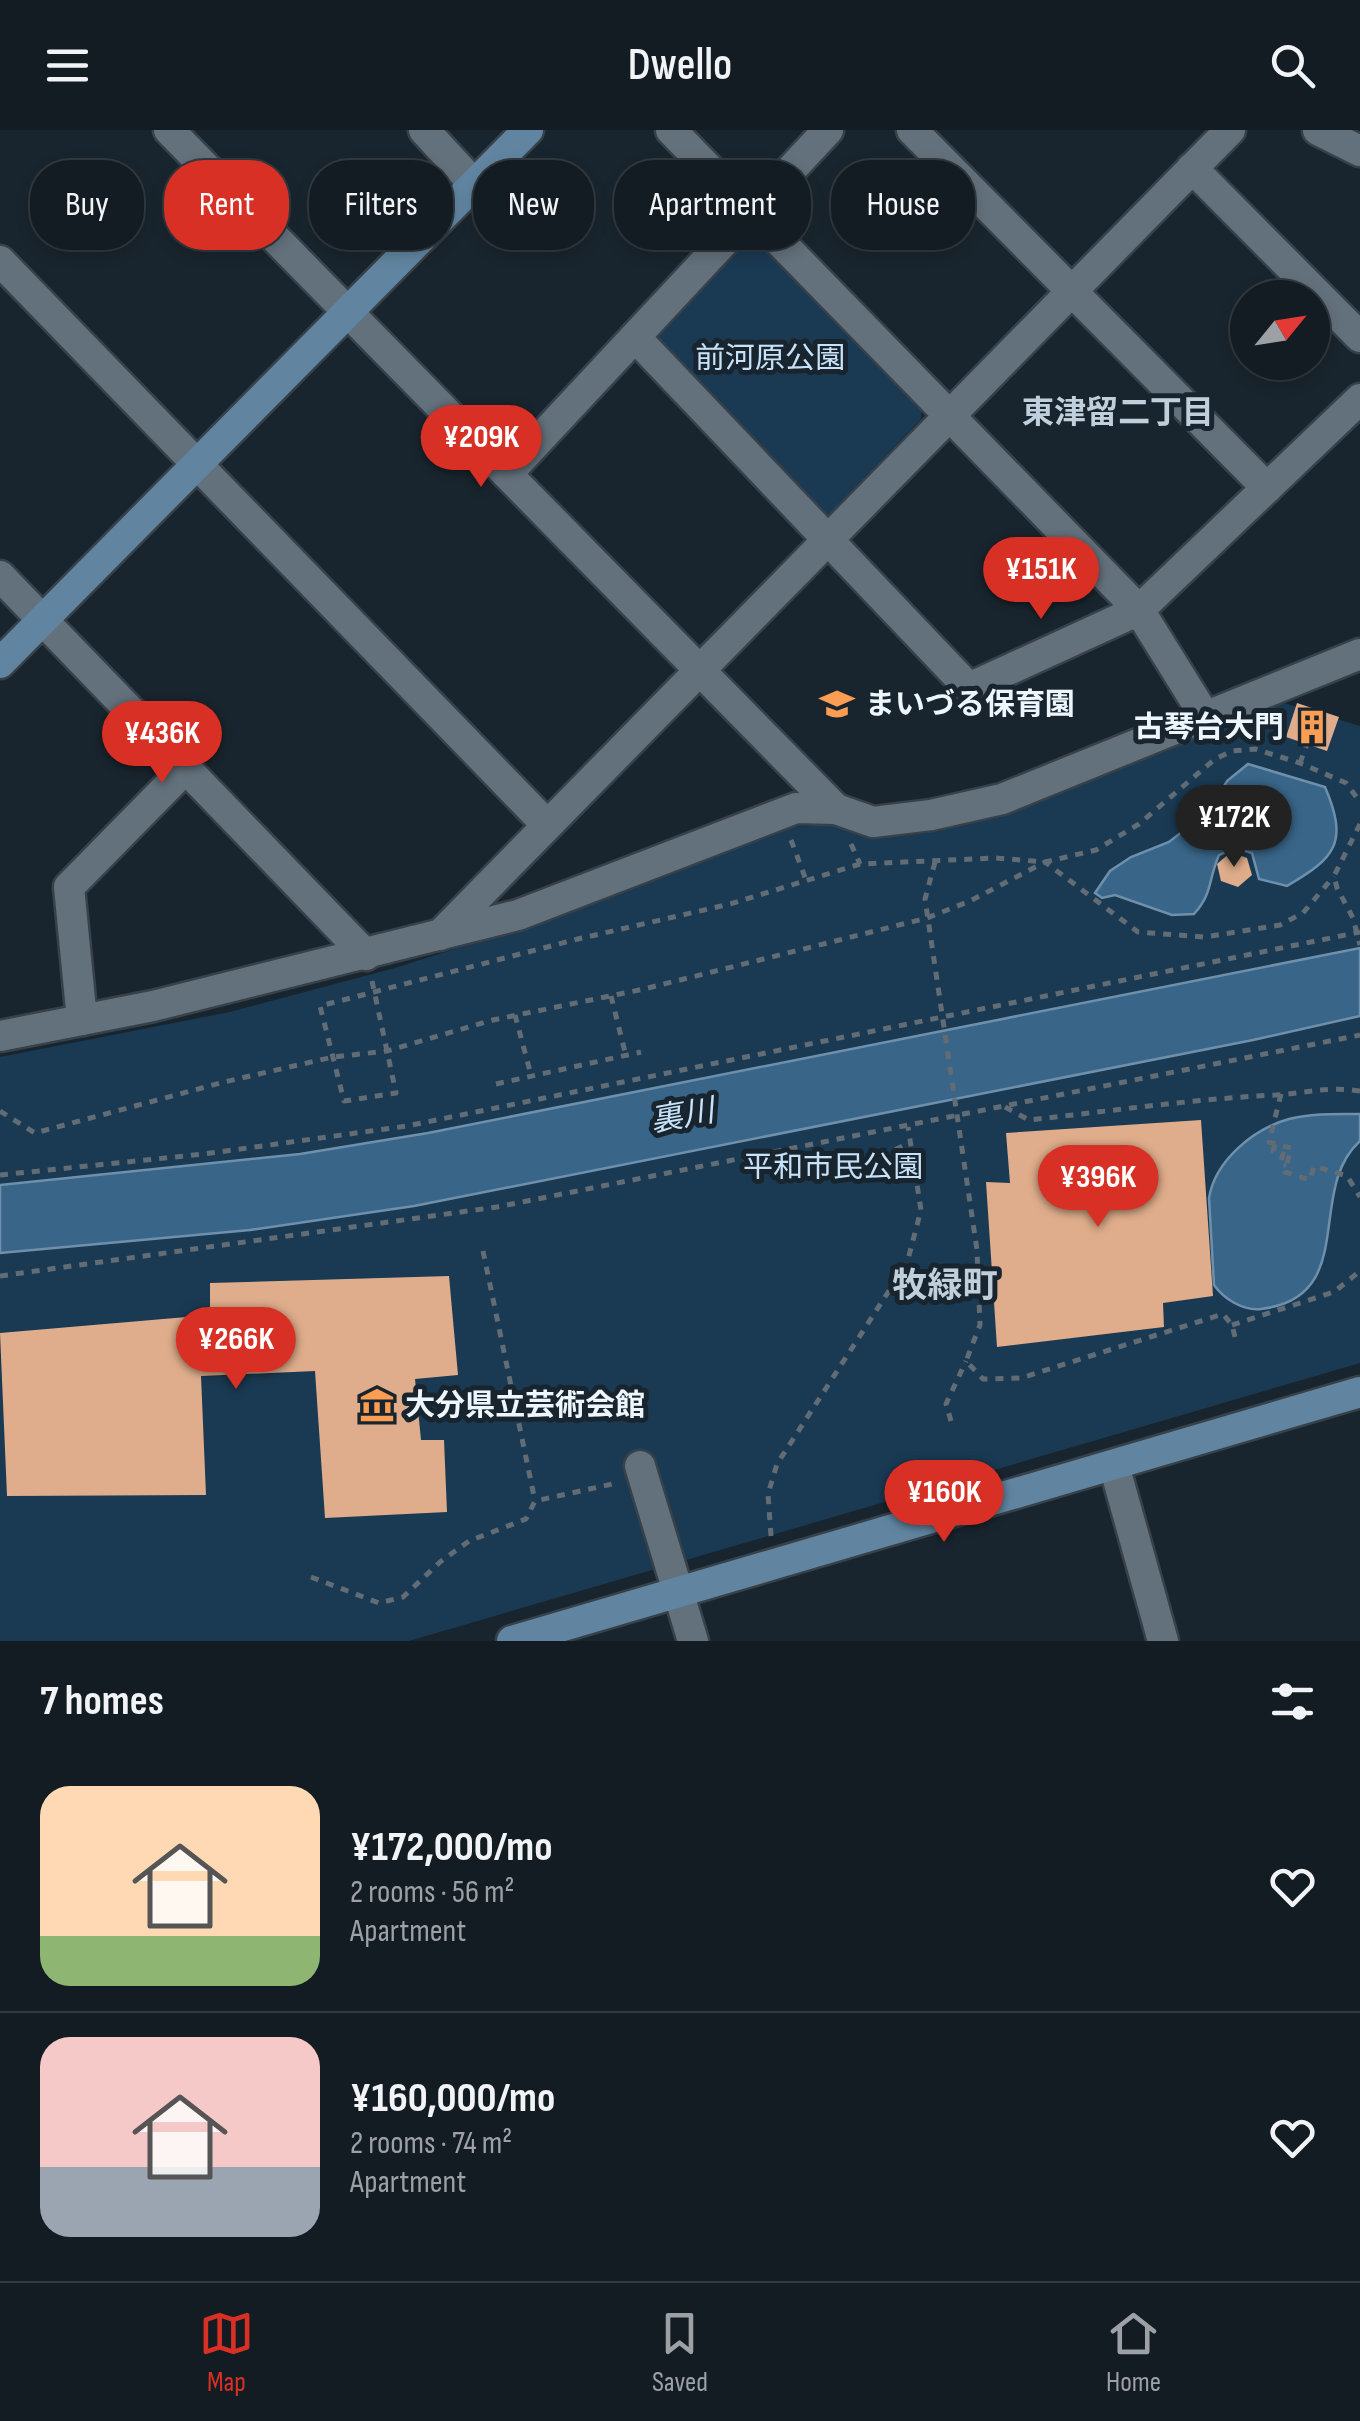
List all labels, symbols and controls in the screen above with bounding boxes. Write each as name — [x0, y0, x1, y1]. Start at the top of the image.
icon: menu — [40, 38, 95, 93]
text: Dwello — [628, 38, 732, 93]
icon: search — [1265, 38, 1320, 93]
chip: Buy — [30, 160, 144, 250]
chip: Rent — [164, 160, 289, 250]
chip: Filters — [309, 160, 453, 250]
chip: New — [473, 160, 594, 250]
chip: Apartment — [614, 160, 811, 250]
chip: House — [831, 160, 975, 250]
north arrow — [1230, 280, 1330, 380]
map controls — [1230, 280, 1330, 380]
park label: 前河原公園 — [695, 341, 845, 377]
district label: 東津留二丁目 — [1022, 394, 1214, 433]
pin: ¥209K — [411, 405, 551, 490]
text: ¥209K — [443, 418, 519, 457]
pin: ¥151K — [971, 537, 1111, 622]
text: ¥151K — [1005, 550, 1077, 589]
school or university icon: まいづる保育園 — [818, 685, 856, 723]
place label: まいづる保育園 — [865, 687, 1075, 723]
pin: ¥436K — [92, 701, 232, 786]
building icon: 古琴台大門 — [1293, 708, 1331, 746]
place label: 古琴台大門 — [1134, 710, 1284, 746]
text: ¥436K — [124, 714, 200, 753]
pin: ¥172K — [1164, 785, 1304, 870]
text: ¥172K — [1198, 798, 1270, 837]
water label: 裏川 — [647, 1091, 720, 1141]
pin: ¥396K — [1028, 1145, 1168, 1230]
park label: 平和市民公園 — [743, 1150, 923, 1186]
text: ¥396K — [1060, 1158, 1136, 1197]
district label: 牧緑町 — [892, 1265, 998, 1308]
pin: ¥266K — [166, 1307, 306, 1392]
text: ¥266K — [198, 1320, 274, 1359]
museum icon: 大分県立芸術会館 — [358, 1386, 396, 1424]
place label: 大分県立芸術会館 — [405, 1388, 645, 1424]
pin: ¥160K — [874, 1460, 1014, 1545]
text: ¥160K — [906, 1473, 982, 1512]
icon: filters — [1265, 1674, 1320, 1729]
text: 7 homes — [40, 1676, 164, 1727]
text: ¥172,000/mo — [350, 1822, 552, 1873]
icon: home — [120, 1826, 240, 1946]
icon: heart — [1265, 1859, 1320, 1914]
text: 2 rooms · 56 m² — [350, 1873, 515, 1912]
text: Apartment — [350, 1912, 466, 1951]
text: ¥160,000/mo — [350, 2073, 555, 2124]
icon: home — [120, 2077, 240, 2197]
icon: heart — [1265, 2110, 1320, 2165]
text: 2 rooms · 74 m² — [350, 2124, 512, 2163]
text: Apartment — [350, 2163, 466, 2202]
tab: Map — [199, 2306, 254, 2399]
tab: Saved — [652, 2306, 708, 2399]
tab: Home — [1106, 2306, 1161, 2399]

